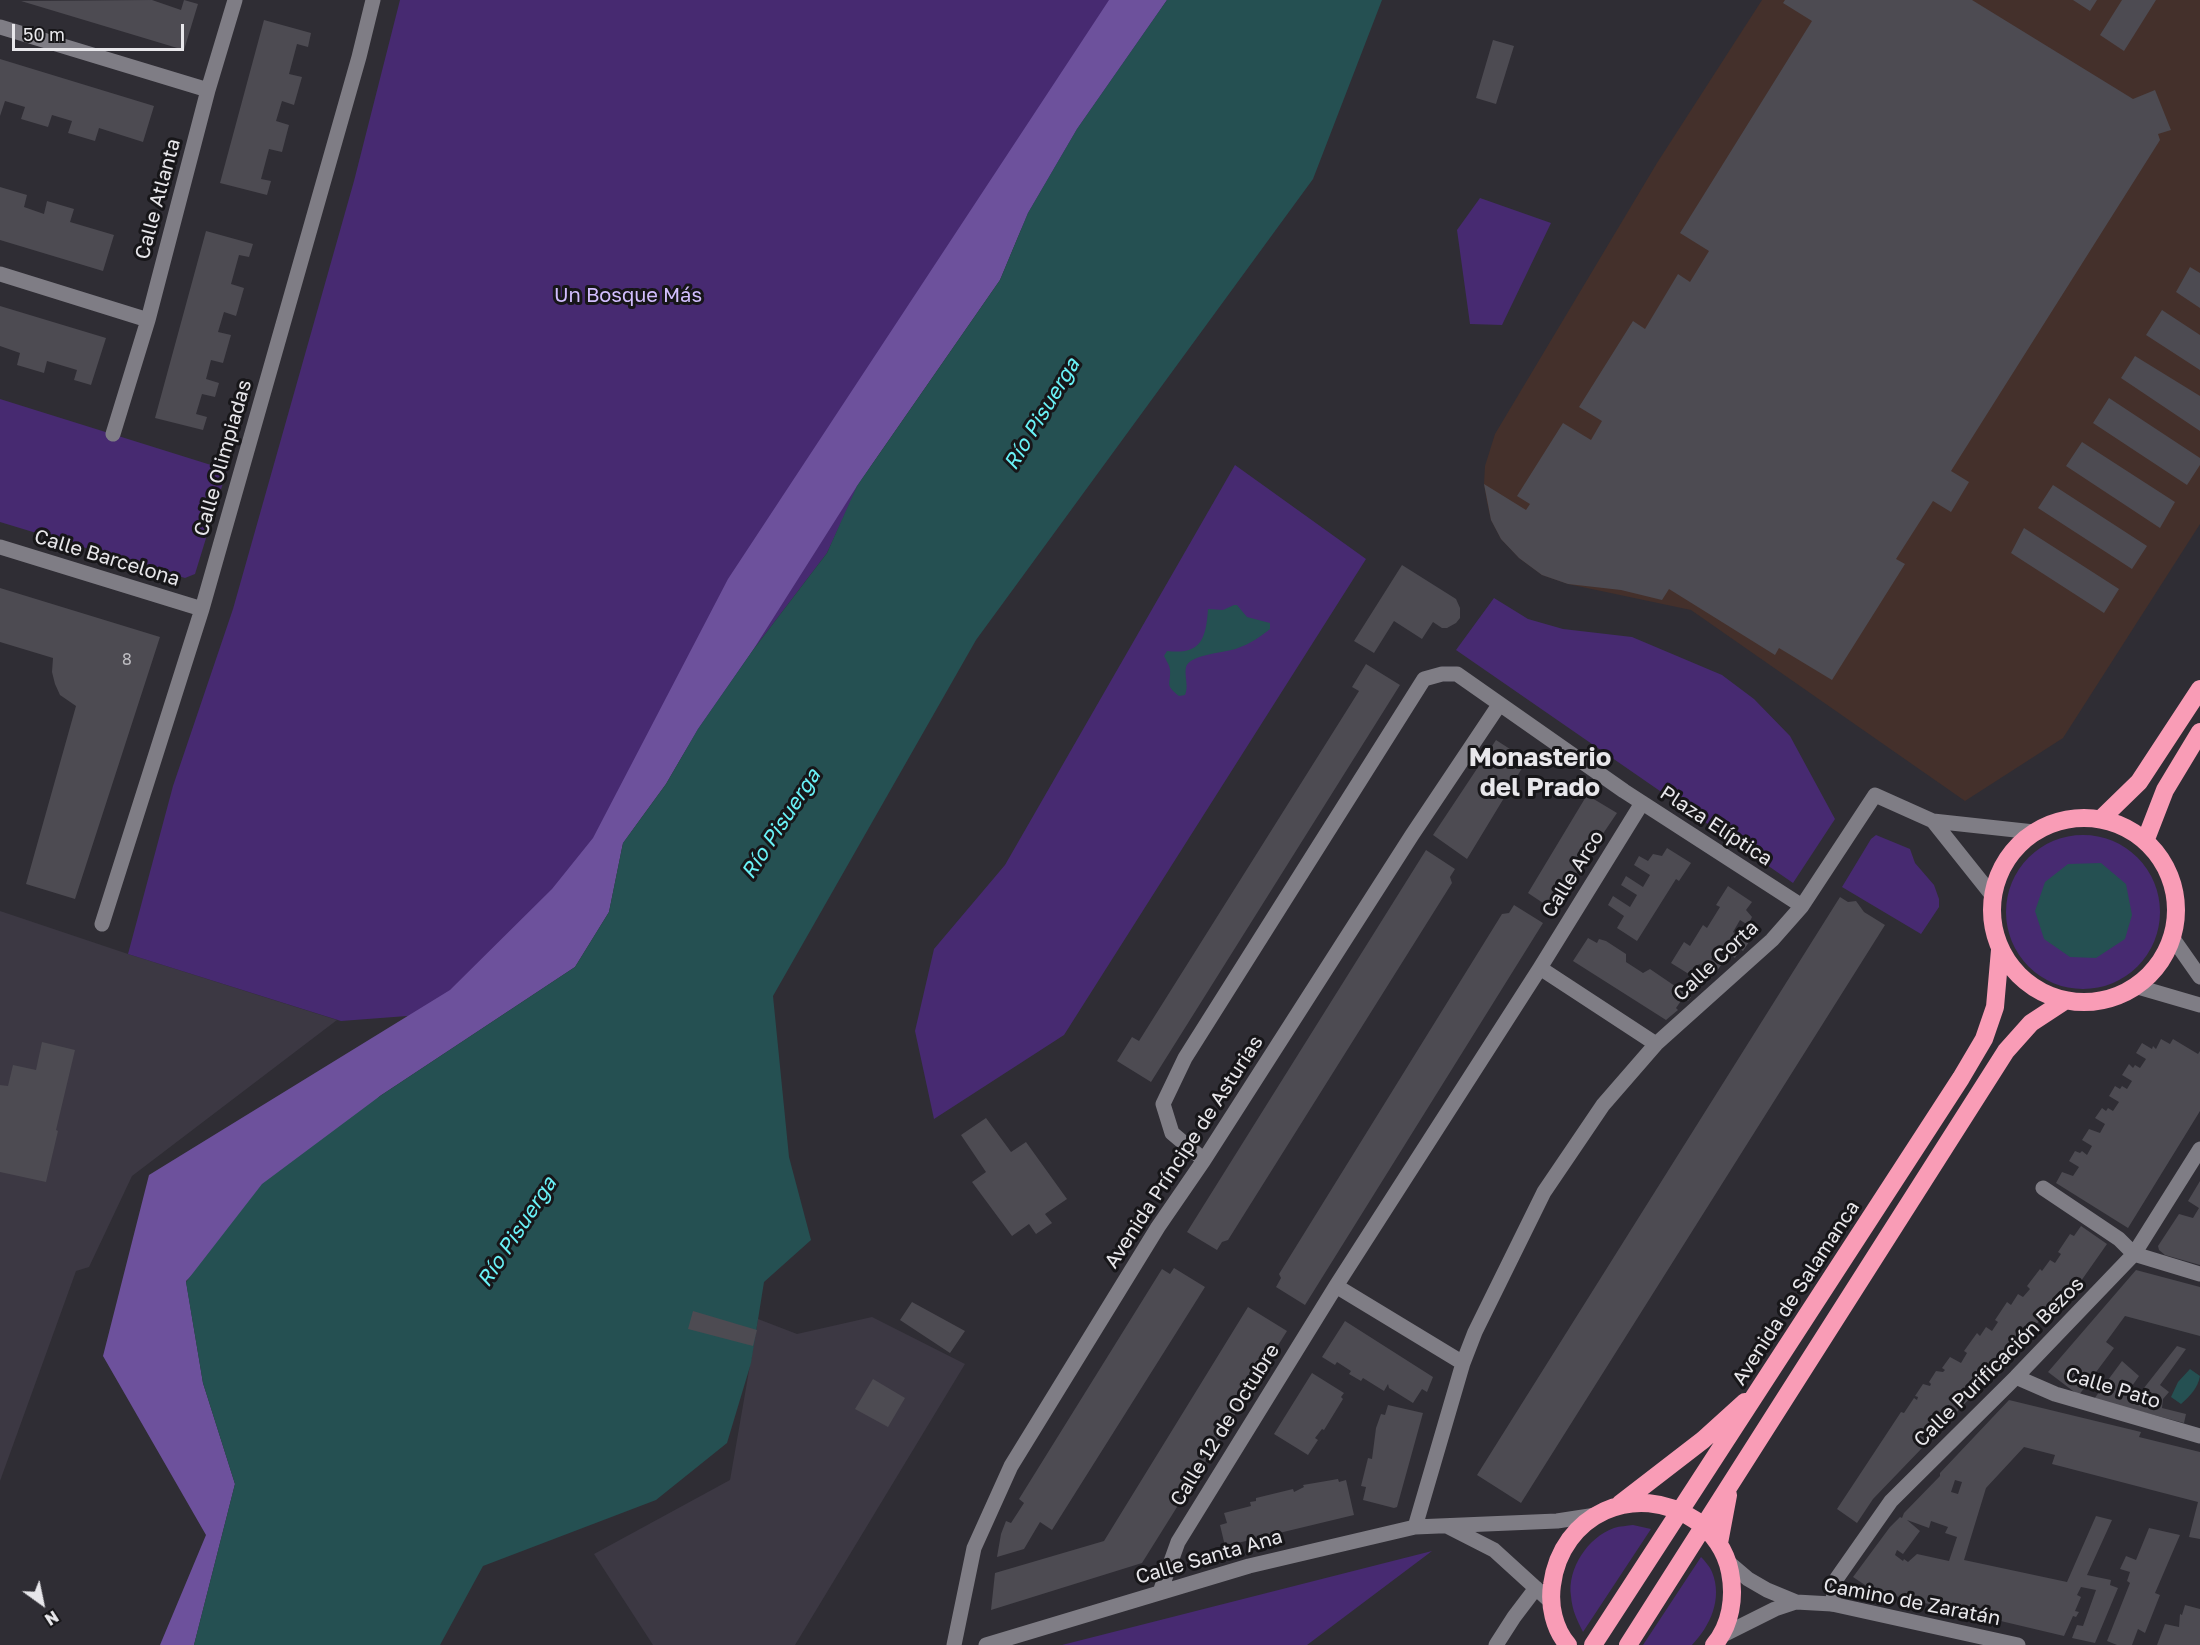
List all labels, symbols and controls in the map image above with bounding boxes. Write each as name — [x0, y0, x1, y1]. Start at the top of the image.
scale bar — [15, 12, 188, 50]
text: 50 m — [23, 23, 65, 45]
street label: Calle Atlanta — [130, 136, 186, 262]
park label: Un Bosque Más — [554, 284, 702, 308]
water label: Río Pisuerga — [999, 354, 1085, 474]
street label: Calle Olimpiadas — [189, 377, 257, 539]
street label: Calle Barcelona — [31, 524, 183, 592]
house number: 8 — [122, 650, 132, 670]
district label: Monasterio del Prado — [1469, 742, 1611, 804]
water label: Río Pisuerga — [736, 764, 826, 884]
street label: Plaza Elíptica — [1655, 781, 1777, 871]
street label: Calle Arco — [1537, 826, 1609, 922]
street label: Calle Corta — [1669, 916, 1763, 1006]
street label: Avenida Príncipe de Asturias — [1100, 1031, 1268, 1273]
water label: Río Pisuerga — [472, 1172, 562, 1292]
street label: Avenida de Salamanca — [1727, 1196, 1865, 1390]
street label: Calle Purificación Bezos — [1909, 1272, 2089, 1452]
street label: Calle 12 de Octubre — [1165, 1340, 1285, 1510]
street label: Calle Pato — [2063, 1362, 2163, 1414]
street label: Calle Santa Ana — [1133, 1525, 1285, 1589]
north arrow — [12, 1573, 72, 1633]
street label: Camino de Zaratán — [1821, 1573, 2003, 1631]
text: N — [41, 1606, 62, 1630]

